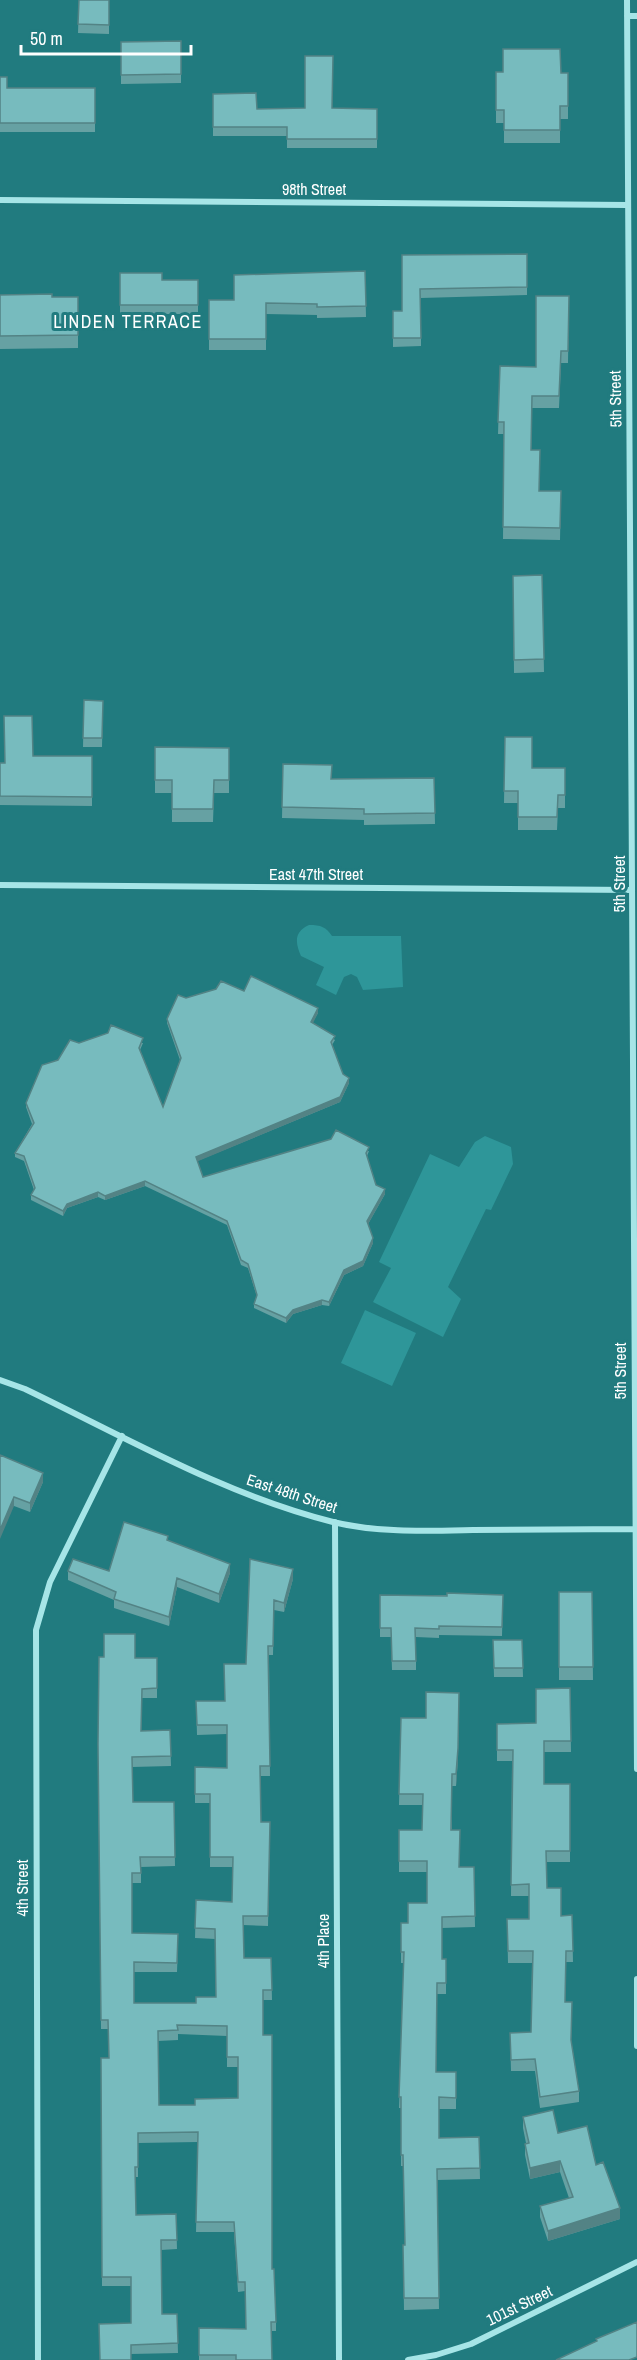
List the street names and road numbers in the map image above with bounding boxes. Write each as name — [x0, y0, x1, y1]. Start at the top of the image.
street label: 98th Street — [282, 178, 346, 200]
street label: 5th Street — [603, 370, 626, 428]
street label: 5th Street — [608, 855, 630, 912]
street label: East 47th Street — [269, 863, 363, 885]
street label: 5th Street — [609, 1342, 631, 1399]
street label: East 48th Street — [244, 1468, 340, 1518]
street label: 4th Street — [11, 1859, 33, 1916]
street label: 4th Place — [312, 1914, 334, 1968]
street label: 101st Street — [482, 2279, 556, 2330]

